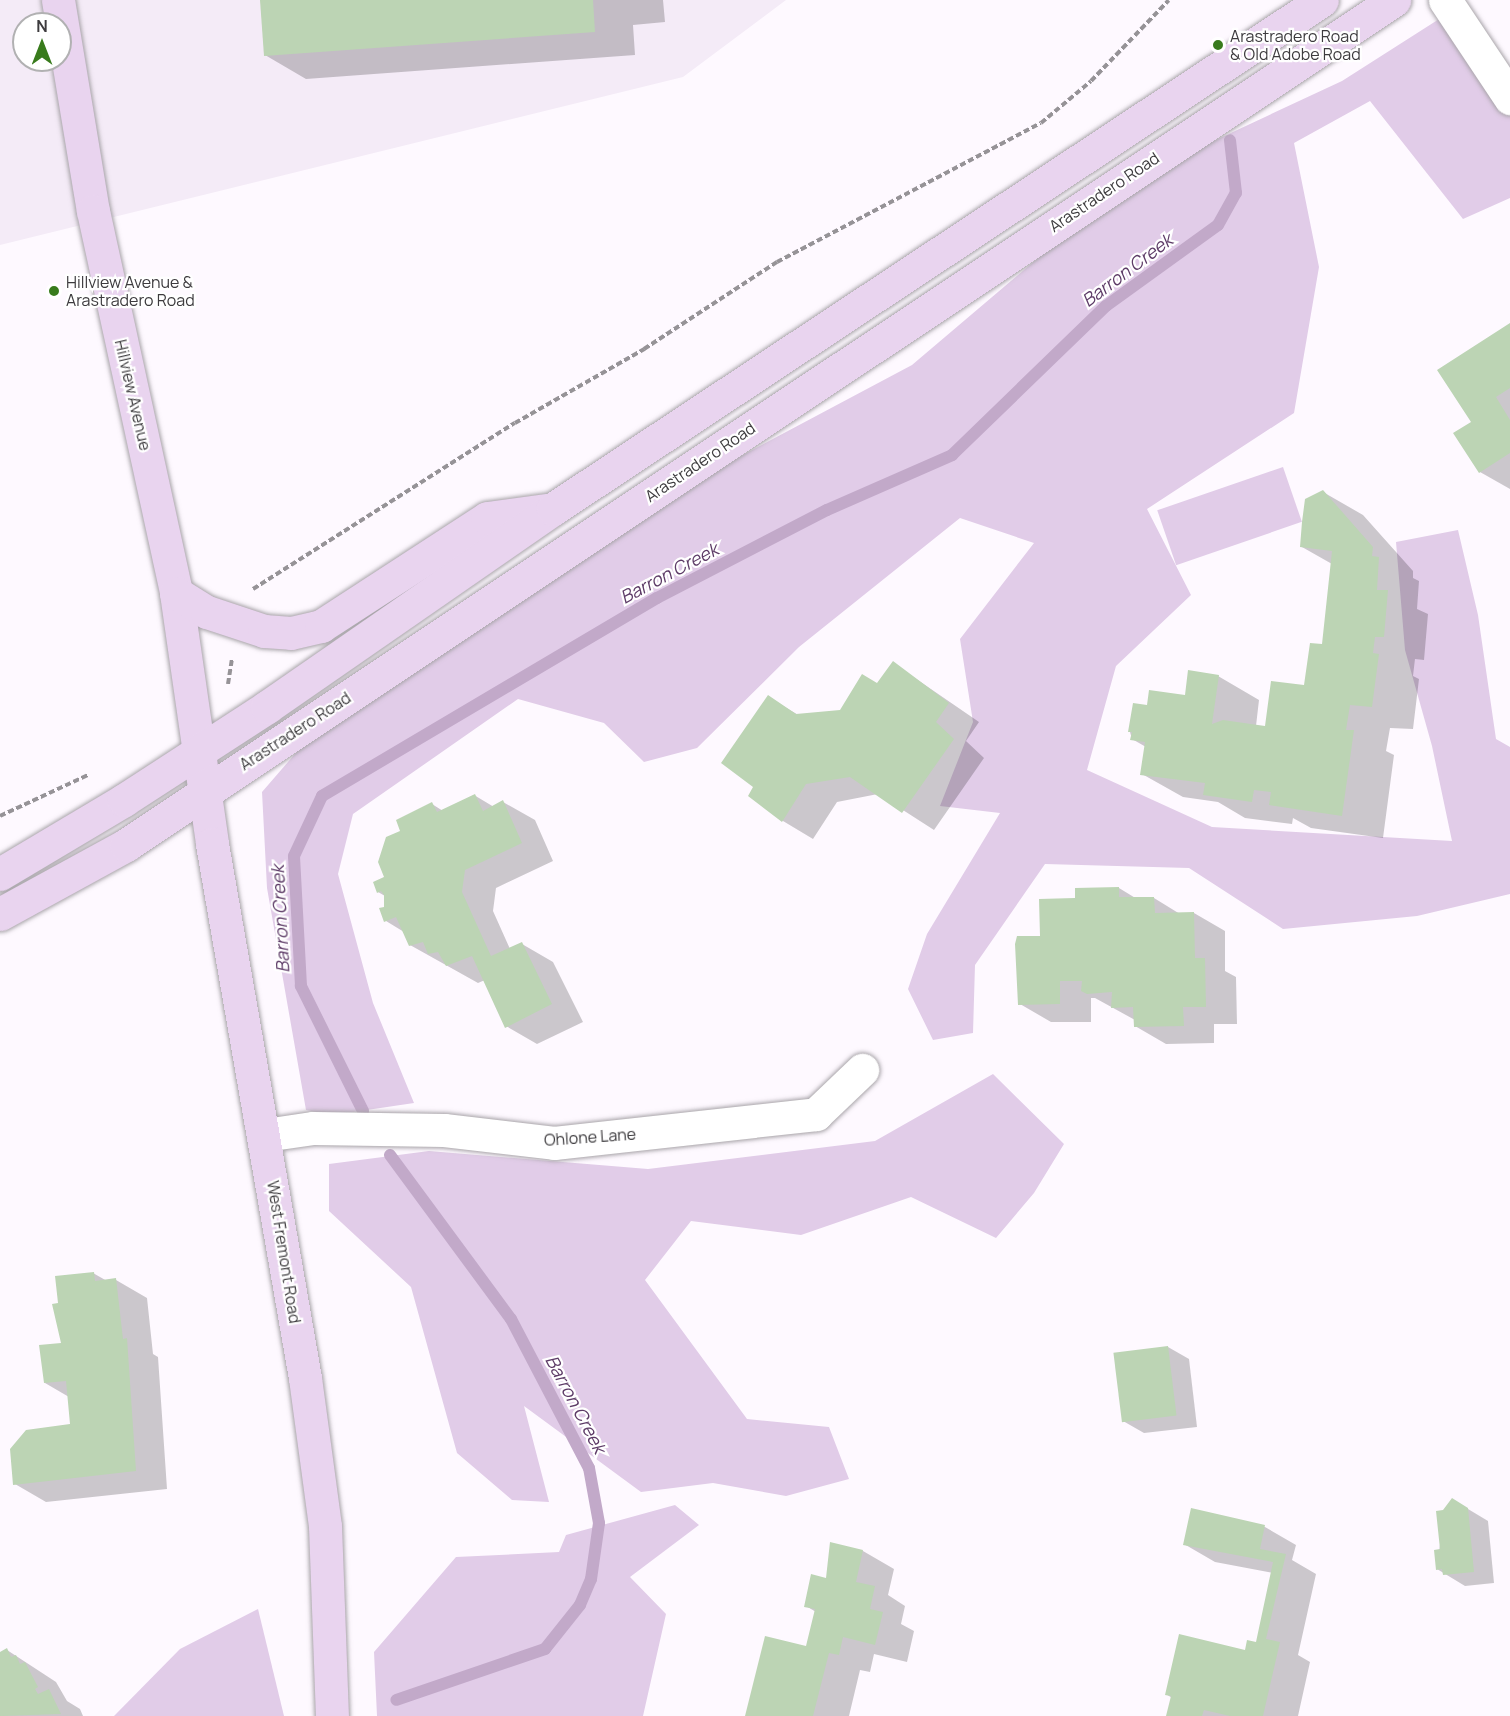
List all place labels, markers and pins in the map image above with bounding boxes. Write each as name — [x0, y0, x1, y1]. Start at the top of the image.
place label: Arastradero Road & Old Adobe Road — [1230, 26, 1361, 64]
marker: Arastradero Road & Old Adobe Road — [1211, 38, 1225, 52]
place label: Hillview Avenue & Arastradero Road — [66, 272, 195, 310]
marker: Hillview Avenue & Arastradero Road — [47, 284, 61, 298]

